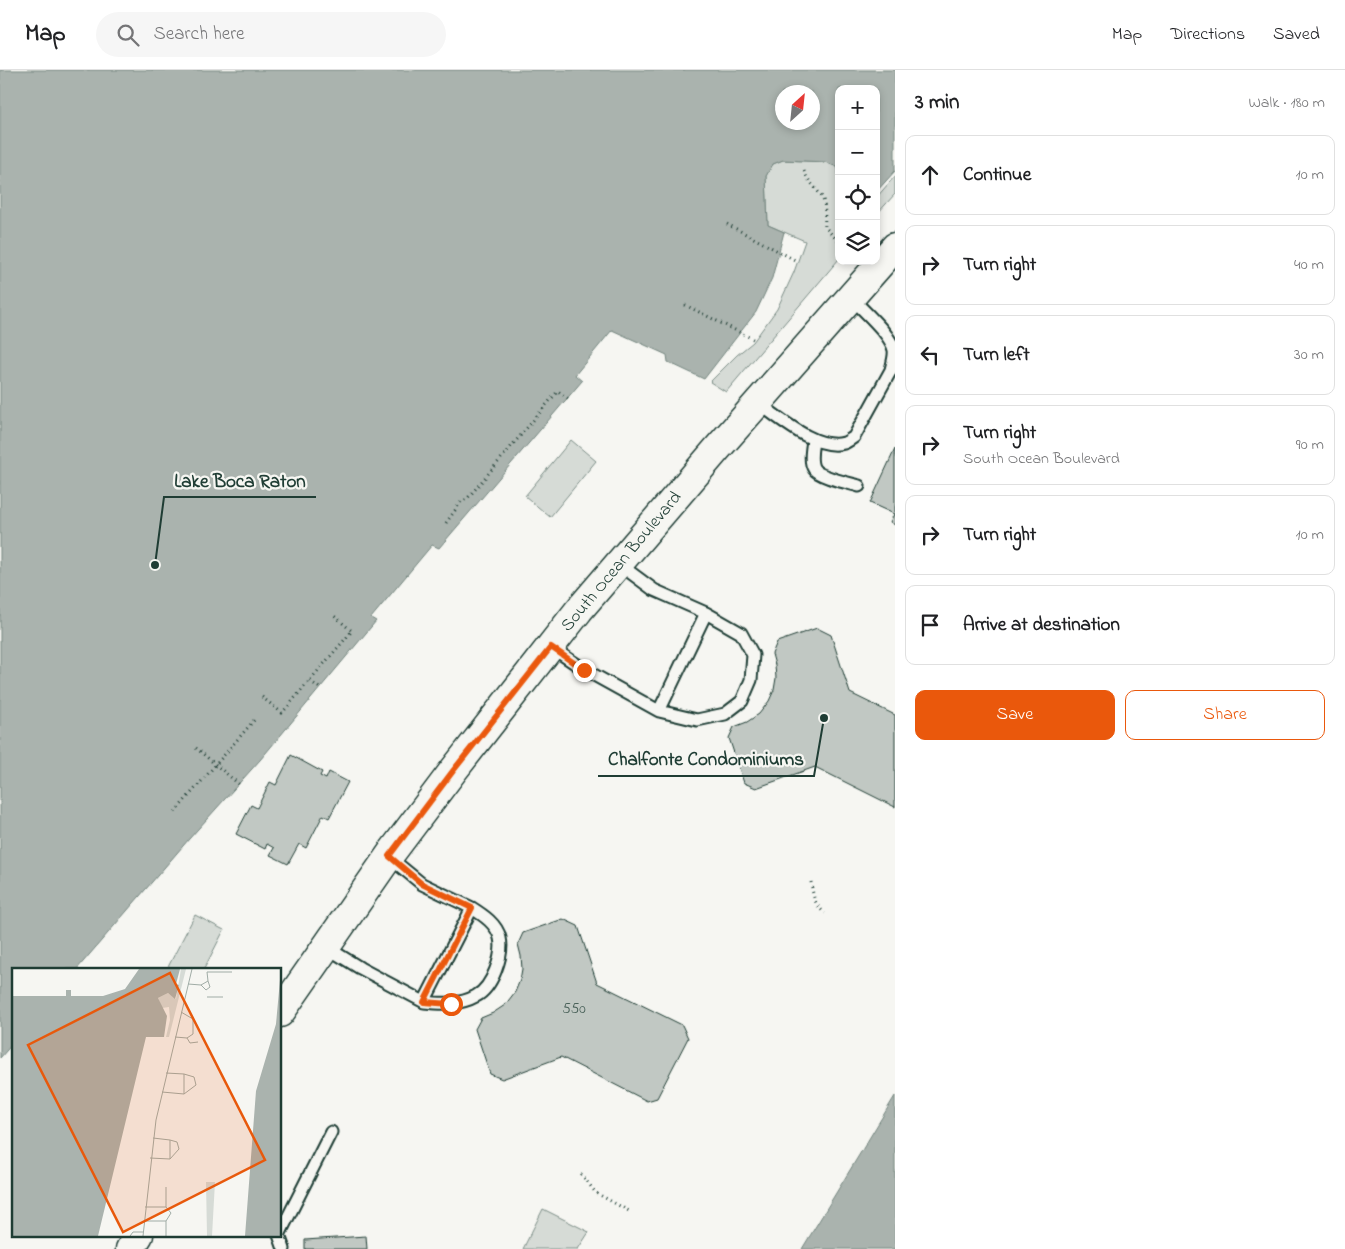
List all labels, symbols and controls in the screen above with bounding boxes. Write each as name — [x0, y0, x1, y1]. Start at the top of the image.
search box — [96, 12, 446, 57]
text: Map — [25, 17, 66, 52]
icon: search — [114, 21, 142, 49]
text: Search here — [154, 21, 245, 48]
text: Map — [1112, 22, 1142, 48]
text: Directions — [1170, 22, 1245, 48]
text: Saved — [1273, 22, 1320, 48]
north arrow — [775, 85, 820, 130]
map controls — [835, 85, 880, 265]
button: + — [835, 85, 880, 130]
text: 3 min — [915, 88, 959, 118]
text: Walk · 180 m — [1248, 91, 1325, 115]
button: − — [835, 130, 880, 175]
icon: ahead — [916, 161, 944, 189]
text: Continue — [963, 162, 1031, 189]
text: 10 m — [1296, 163, 1324, 187]
button: locate — [835, 175, 880, 220]
button: layers — [835, 220, 880, 265]
icon: right — [916, 251, 944, 279]
text: Turn right — [963, 252, 1036, 279]
text: 40 m — [1294, 253, 1324, 277]
icon: left — [916, 341, 944, 369]
text: Turn left — [963, 342, 1030, 369]
text: 30 m — [1294, 343, 1324, 367]
text: Turn right — [963, 420, 1036, 447]
icon: right — [916, 431, 944, 459]
text: 90 m — [1296, 433, 1324, 457]
text: South Ocean Boulevard — [963, 447, 1120, 471]
callout: Lake Boca Raton — [164, 463, 316, 497]
text: Lake Boca Raton — [174, 469, 306, 496]
street label: South Ocean Boulevard — [555, 486, 689, 638]
icon: right — [916, 521, 944, 549]
text: Turn right — [963, 522, 1036, 549]
text: 10 m — [1296, 523, 1324, 547]
icon: arrive — [916, 611, 944, 639]
text: Arrive at destination — [963, 612, 1120, 639]
route end — [573, 659, 596, 682]
button: Save — [915, 690, 1115, 740]
button: Share — [1125, 690, 1325, 740]
callout: Chalfonte Condominiums — [598, 742, 814, 776]
text: Chalfonte Condominiums — [608, 747, 804, 774]
inset map — [12, 968, 281, 1236]
route start — [440, 993, 463, 1016]
house number: 550 — [562, 998, 586, 1020]

